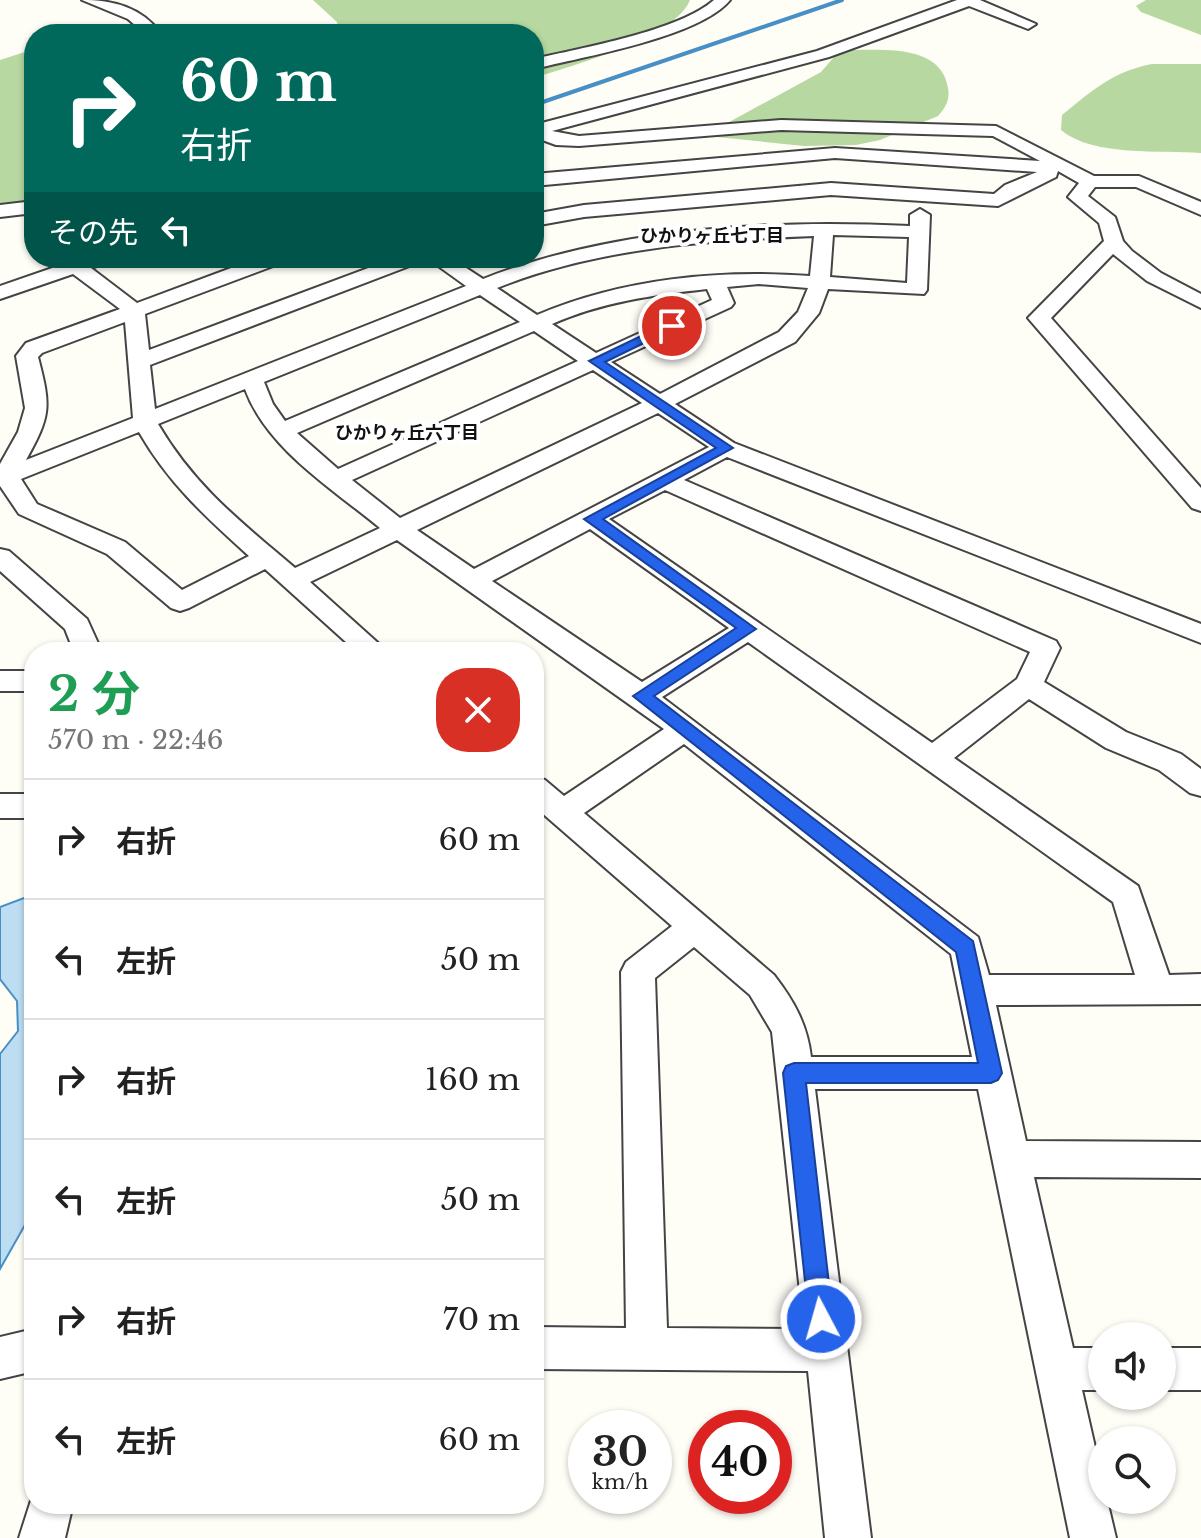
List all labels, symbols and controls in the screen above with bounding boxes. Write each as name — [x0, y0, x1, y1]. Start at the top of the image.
text: 60 m — [180, 47, 337, 116]
icon: right — [48, 56, 152, 160]
text: 右折 — [180, 123, 252, 168]
icon: left — [154, 208, 198, 252]
text: その先 — [48, 214, 138, 251]
district label: ひかりヶ丘七丁目 — [640, 225, 784, 247]
pin — [638, 292, 706, 360]
icon: arrive — [650, 304, 694, 348]
district label: ひかりヶ丘六丁目 — [335, 422, 479, 444]
text: 2 分 — [48, 664, 140, 724]
button: close — [436, 668, 520, 752]
text: 570 m · 22:46 — [48, 724, 223, 756]
icon: right — [48, 817, 92, 861]
text: 60 m — [438, 821, 520, 858]
text: 右折 — [116, 823, 176, 860]
icon: left — [48, 937, 92, 981]
text: 50 m — [441, 941, 520, 978]
text: 左折 — [116, 943, 176, 980]
icon: right — [48, 1057, 92, 1101]
text: 160 m — [425, 1061, 520, 1098]
text: 右折 — [116, 1063, 176, 1100]
icon: left — [48, 1177, 92, 1221]
text: 50 m — [441, 1181, 520, 1218]
text: 左折 — [116, 1183, 176, 1220]
position arrow — [779, 1277, 863, 1361]
icon: right — [48, 1297, 92, 1341]
text: 70 m — [443, 1301, 520, 1338]
text: 右折 — [116, 1303, 176, 1340]
map controls — [1088, 1322, 1176, 1514]
button: sound — [1088, 1322, 1176, 1410]
speed limit sign: 40 — [688, 1410, 792, 1514]
icon: left — [48, 1417, 92, 1461]
text: 60 m — [438, 1421, 520, 1458]
text: 左折 — [116, 1423, 176, 1460]
button: search — [1088, 1426, 1176, 1514]
text: 30 — [592, 1427, 648, 1477]
text: km/h — [592, 1470, 648, 1494]

